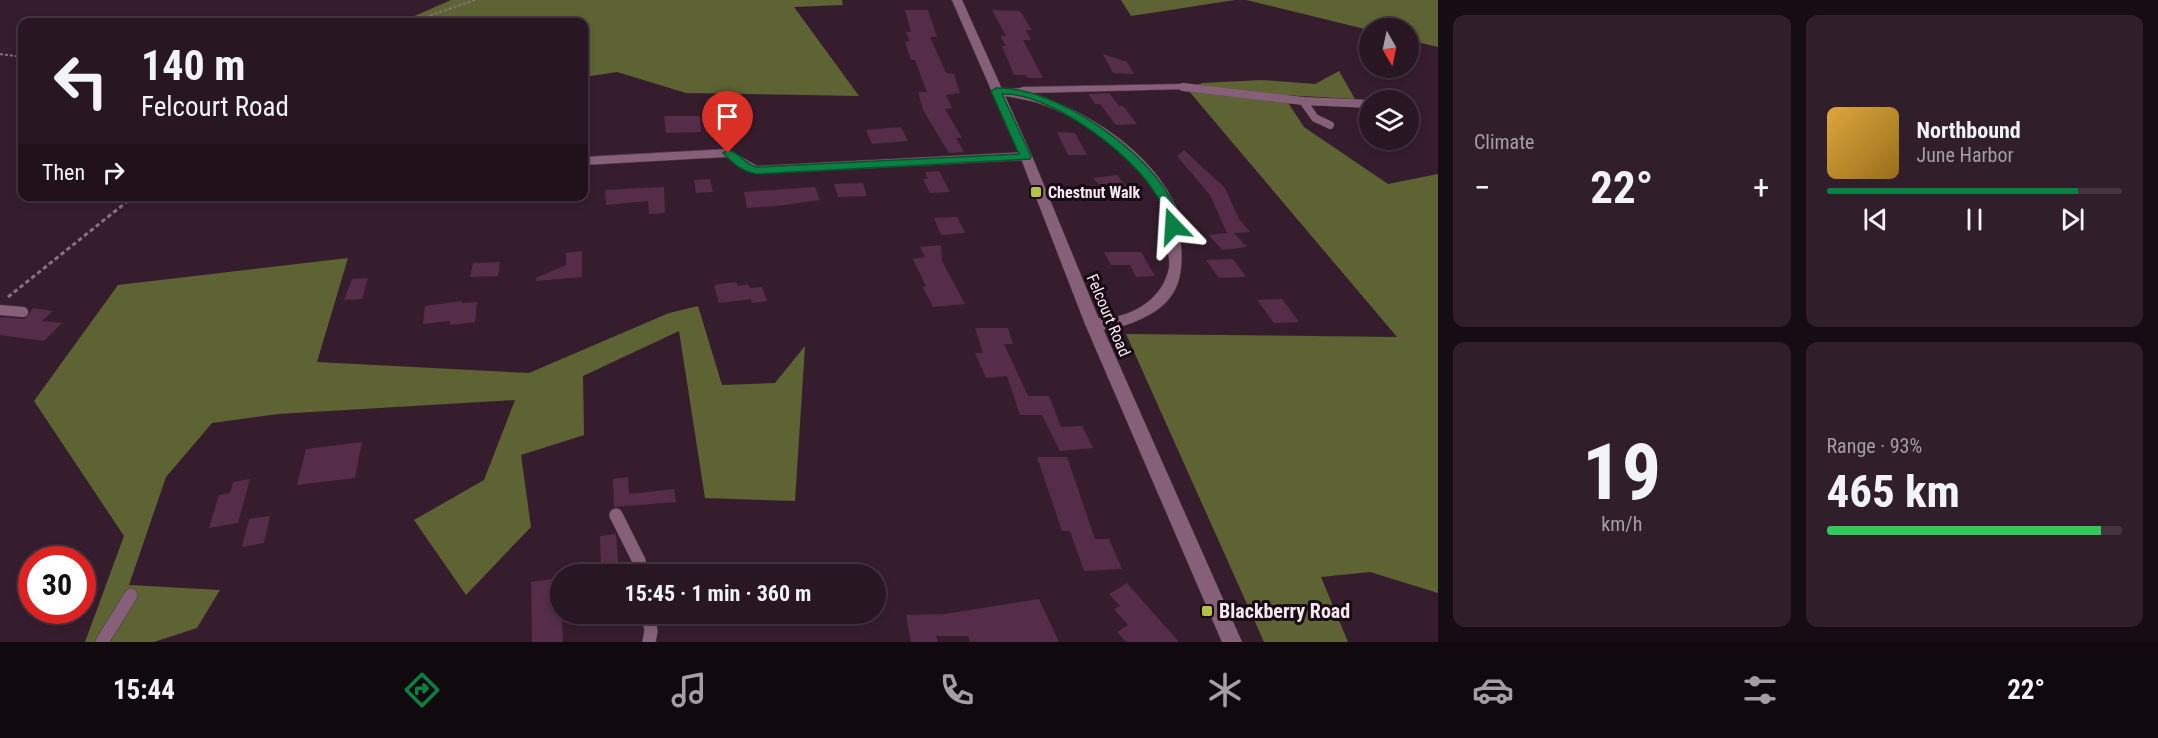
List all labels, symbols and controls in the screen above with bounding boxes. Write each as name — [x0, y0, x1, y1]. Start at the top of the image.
north arrow — [1359, 18, 1419, 78]
map controls — [1359, 18, 1419, 150]
text: 140 m — [141, 41, 246, 90]
icon: left — [42, 42, 120, 120]
button: layers — [1359, 90, 1419, 150]
text: Felcourt Road — [141, 91, 289, 123]
pin — [702, 91, 753, 153]
icon: arrive — [711, 100, 744, 133]
text: Northbound — [1917, 118, 2021, 143]
text: Climate — [1474, 130, 1534, 154]
text: June Harbor — [1917, 143, 2014, 167]
icon: right — [97, 156, 130, 189]
text: Then — [42, 160, 85, 185]
text: 22° — [1590, 161, 1653, 214]
text: − — [1474, 168, 1491, 207]
text: + — [1753, 168, 1769, 207]
place label: Chestnut Walk — [1048, 183, 1140, 202]
marker: Chestnut Walk — [1029, 185, 1043, 199]
position arrow — [1141, 194, 1205, 258]
icon: previous — [1859, 203, 1892, 236]
icon: pause — [1958, 203, 1991, 236]
icon: next — [2056, 203, 2089, 236]
street label: Felcourt Road — [1083, 271, 1134, 359]
text: 19 — [1582, 427, 1661, 518]
text: Range · 93% — [1827, 434, 1922, 458]
text: 465 km — [1827, 465, 1960, 518]
text: km/h — [1601, 512, 1642, 536]
speed limit sign: 30 — [18, 546, 96, 624]
text: 15:45 · 1 min · 360 m — [625, 581, 811, 606]
place label: Blackberry Road — [1219, 599, 1350, 623]
marker: Blackberry Road — [1200, 604, 1214, 618]
icon: directions — [401, 669, 443, 711]
icon: music — [668, 669, 710, 711]
icon: phone — [936, 669, 978, 711]
icon: climate — [1204, 669, 1246, 711]
icon: car — [1472, 669, 1514, 711]
icon: filters — [1739, 669, 1781, 711]
text: 15:44 — [113, 674, 175, 706]
text: 22° — [2007, 674, 2045, 706]

